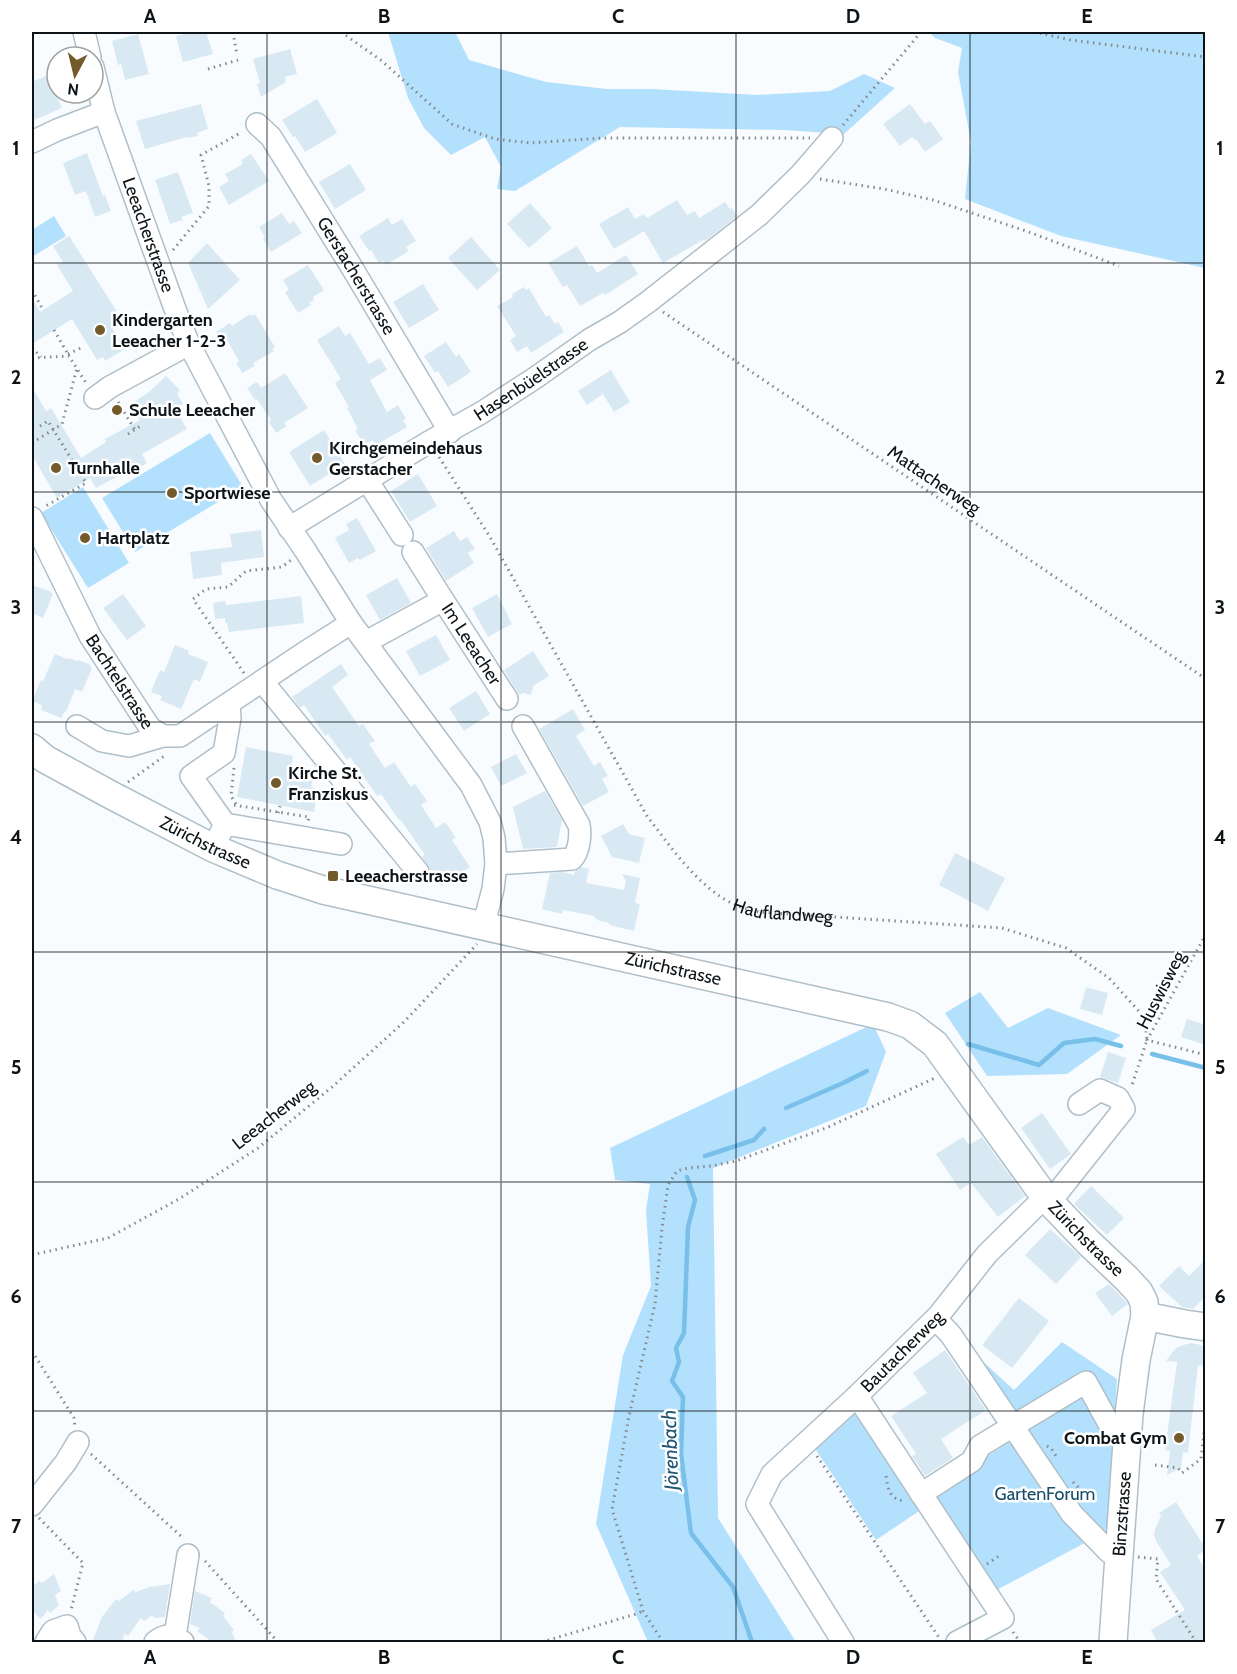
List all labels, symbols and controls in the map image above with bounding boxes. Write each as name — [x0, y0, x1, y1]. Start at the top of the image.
text: A — [144, 4, 157, 28]
text: B — [378, 4, 390, 28]
text: C — [612, 4, 624, 28]
text: D — [846, 4, 860, 28]
text: E — [1081, 4, 1093, 28]
north arrow — [45, 45, 105, 105]
text: N — [66, 79, 80, 100]
text: 1 — [12, 136, 20, 160]
text: 1 — [1216, 136, 1224, 160]
street label: Leeacherstrasse — [118, 174, 179, 295]
street label: Gerstacherstrasse — [312, 213, 400, 339]
place label: Kindergarten Leeacher 1-2-3 — [112, 309, 226, 352]
marker: Kindergarten Leeacher 1-2-3 — [93, 323, 107, 337]
street label: Hasenbüelstrasse — [470, 333, 592, 426]
text: 2 — [11, 365, 21, 389]
text: 2 — [1215, 365, 1225, 389]
place label: Schule Leeacher — [129, 399, 255, 421]
marker: Schule Leeacher — [110, 403, 124, 417]
place label: Kirchgemeindehaus Gerstacher — [329, 437, 483, 480]
street label: Mattacherweg — [883, 441, 986, 520]
marker: Kirchgemeindehaus Gerstacher — [310, 451, 324, 465]
place label: Turnhalle — [68, 457, 140, 479]
marker: Turnhalle — [49, 461, 63, 475]
place label: Sportwiese — [184, 482, 271, 504]
marker: Sportwiese — [165, 486, 179, 500]
place label: Hartplatz — [97, 527, 170, 549]
marker: Hartplatz — [78, 531, 92, 545]
text: 3 — [11, 595, 21, 619]
text: 3 — [1215, 595, 1225, 619]
street label: Im Leeacher — [437, 599, 506, 689]
street label: Bachtelstrasse — [81, 630, 159, 733]
place label: Kirche St. Franziskus — [288, 762, 369, 805]
marker: Kirche St. Franziskus — [269, 776, 283, 790]
street label: Zürichstrasse — [156, 811, 254, 874]
text: 4 — [10, 825, 22, 849]
text: 4 — [1214, 825, 1226, 849]
place label: Leeacherstrasse — [345, 865, 468, 887]
marker: Leeacherstrasse — [326, 869, 340, 883]
street label: Hauflandweg — [730, 894, 835, 928]
street label: Huswisweg — [1132, 946, 1191, 1033]
street label: Zürichstrasse — [623, 947, 724, 990]
text: 5 — [11, 1055, 21, 1079]
text: 5 — [1215, 1055, 1225, 1079]
street label: Leeacherweg — [228, 1075, 321, 1154]
street label: Zürichstrasse — [1044, 1196, 1129, 1281]
text: 6 — [10, 1284, 22, 1308]
text: 6 — [1214, 1284, 1226, 1308]
street label: Bautacherweg — [856, 1305, 949, 1397]
water label: Jörenbach — [657, 1409, 683, 1493]
place label: Combat Gym — [1064, 1427, 1167, 1449]
marker: Combat Gym — [1172, 1431, 1186, 1445]
street label: Binzstrasse — [1108, 1471, 1136, 1557]
park label: GartenForum — [995, 1483, 1095, 1505]
text: 7 — [11, 1514, 22, 1538]
text: 7 — [1215, 1514, 1226, 1538]
text: A — [144, 1645, 157, 1669]
text: B — [378, 1645, 390, 1669]
text: C — [612, 1645, 624, 1669]
text: D — [846, 1645, 860, 1669]
text: E — [1081, 1645, 1093, 1669]

